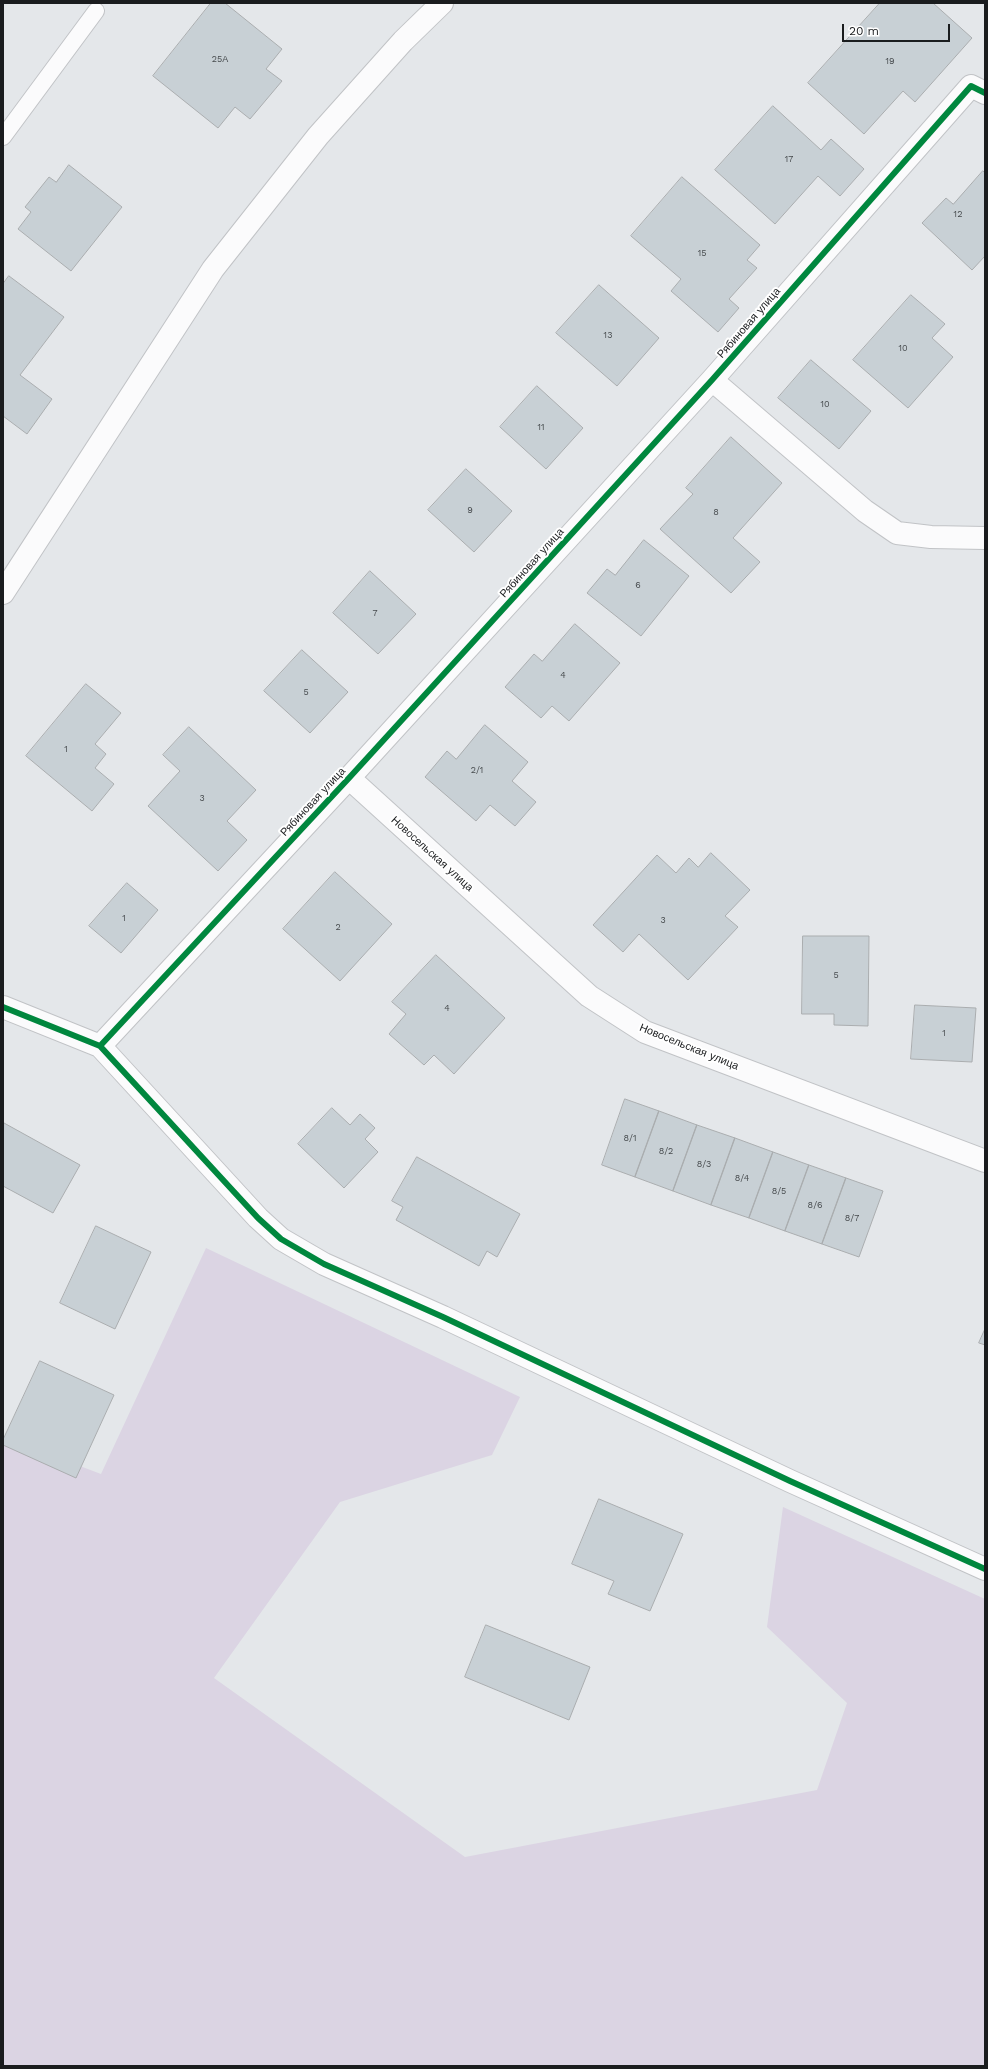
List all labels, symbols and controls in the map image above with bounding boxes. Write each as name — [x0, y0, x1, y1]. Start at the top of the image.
scale bar — [844, 16, 952, 42]
text: 20 m — [849, 24, 879, 38]
house number: 25А — [212, 54, 228, 64]
house number: 19 — [885, 56, 895, 66]
house number: 17 — [785, 154, 793, 164]
house number: 12 — [954, 209, 962, 219]
house number: 15 — [698, 248, 706, 258]
street label: Рябиновая улица — [715, 285, 783, 361]
house number: 13 — [604, 330, 612, 340]
house number: 10 — [898, 343, 908, 353]
house number: 10 — [820, 399, 830, 409]
house number: 11 — [537, 422, 545, 432]
house number: 9 — [467, 505, 473, 515]
house number: 8 — [713, 507, 719, 517]
street label: Рябиновая улица — [497, 525, 567, 601]
house number: 6 — [635, 580, 641, 590]
house number: 7 — [372, 608, 378, 618]
house number: 4 — [560, 670, 566, 680]
house number: 5 — [303, 687, 309, 697]
house number: 1 — [64, 744, 68, 754]
street label: Рябиновая улица — [278, 765, 348, 839]
house number: 2/1 — [471, 765, 483, 775]
house number: 3 — [199, 793, 205, 803]
street label: Новосельская улица — [388, 814, 476, 894]
house number: 1 — [122, 913, 126, 923]
house number: 3 — [660, 915, 666, 925]
house number: 2 — [335, 922, 341, 932]
house number: 5 — [833, 970, 839, 980]
house number: 4 — [444, 1003, 450, 1013]
street label: Новосельская улица — [637, 1021, 741, 1073]
house number: 1 — [942, 1028, 946, 1038]
house number: 8/1 — [624, 1133, 636, 1143]
house number: 8/2 — [659, 1146, 673, 1156]
house number: 8/3 — [697, 1159, 711, 1169]
house number: 8/4 — [735, 1173, 749, 1183]
house number: 8/5 — [772, 1186, 786, 1196]
house number: 8/6 — [808, 1200, 822, 1210]
house number: 8/7 — [845, 1213, 859, 1223]

